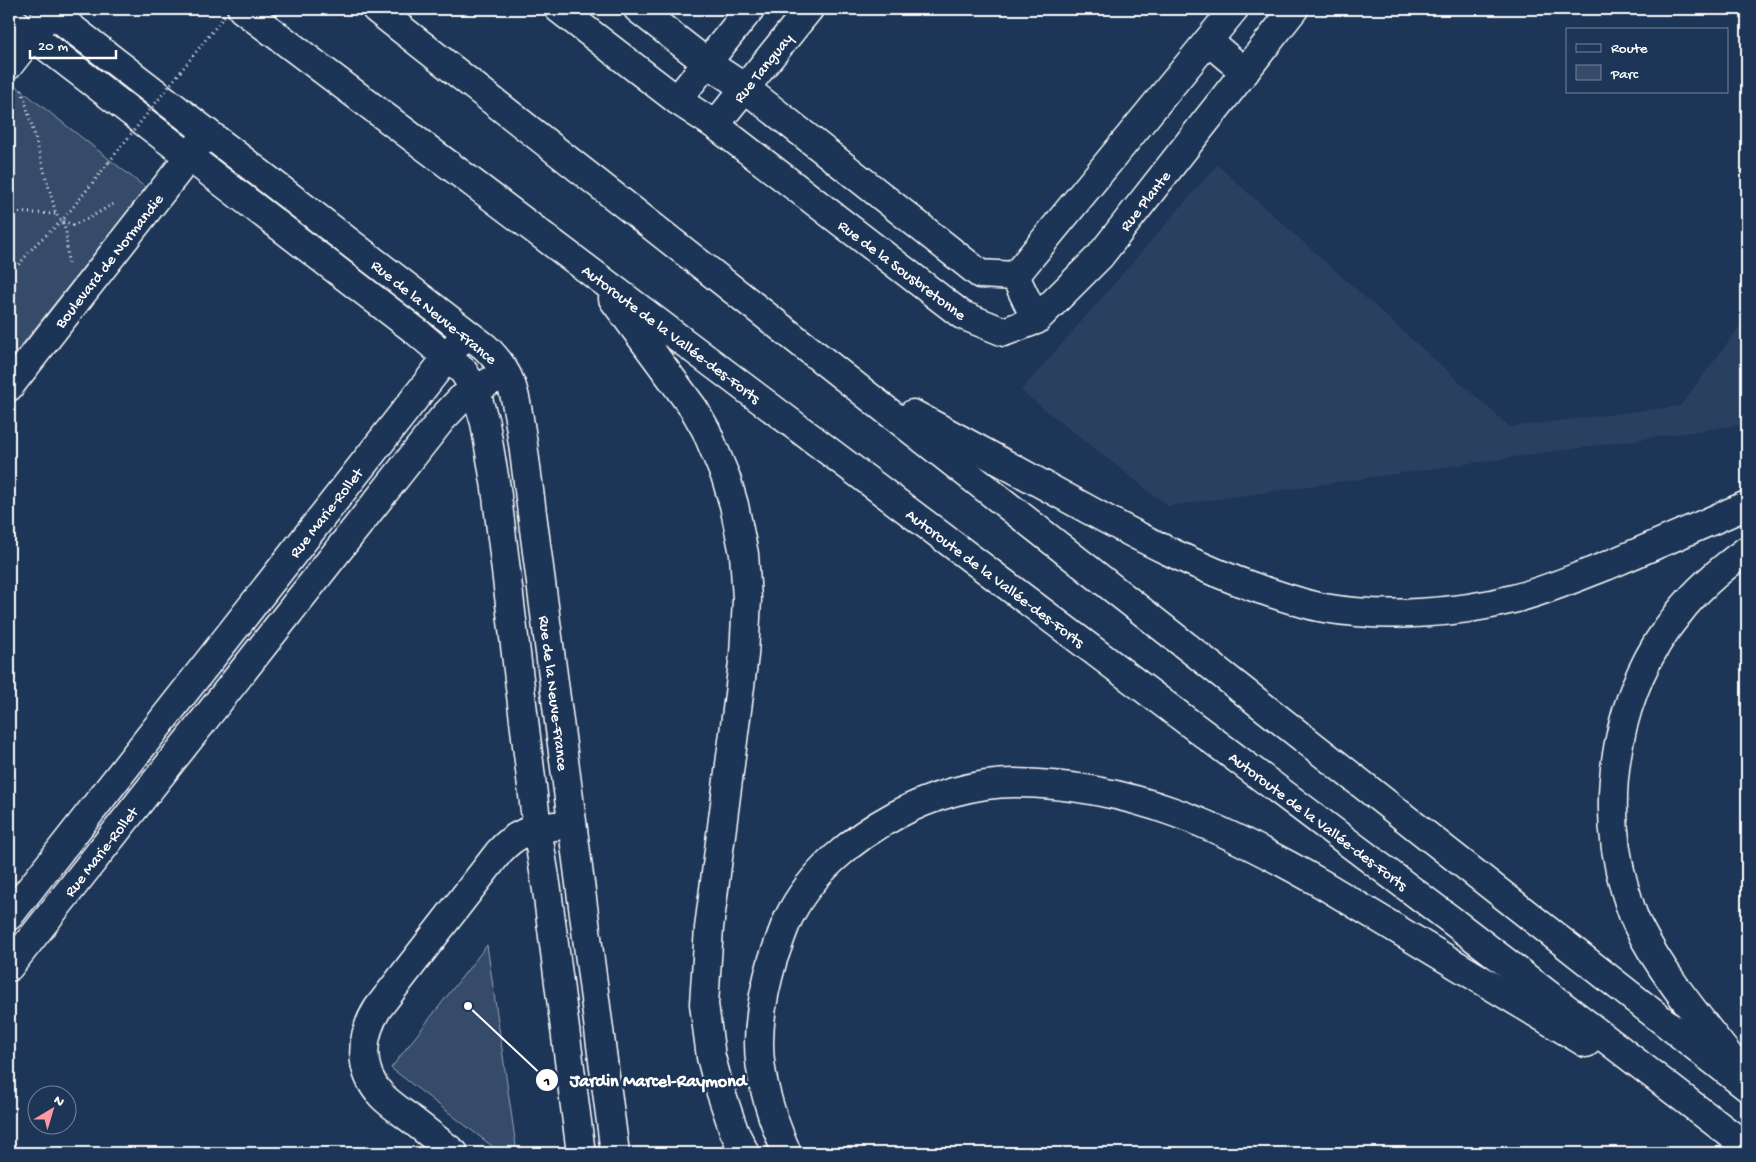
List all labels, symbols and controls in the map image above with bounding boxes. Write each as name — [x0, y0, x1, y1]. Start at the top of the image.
scale bar — [30, 28, 116, 60]
legend — [1566, 28, 1728, 92]
street label: Rue Tanguay — [731, 31, 799, 108]
text: 20 m — [38, 38, 68, 56]
text: Route — [1611, 40, 1648, 58]
text: Parc — [1610, 66, 1639, 84]
street label: Rue Plante — [1117, 168, 1177, 236]
street label: Boulevard de Normandie — [52, 191, 170, 334]
street label: Rue de la Sousbretonne — [833, 217, 969, 327]
street label: Rue de la Neuve-France — [366, 257, 500, 371]
street label: Autoroute de la Vallée-des-Forts — [577, 262, 764, 410]
street label: Rue Marie-Rollet — [287, 464, 370, 563]
street label: Autoroute de la Vallée-des-Forts — [901, 506, 1088, 654]
street label: Rue de la Neuve-France — [533, 615, 571, 773]
street label: Autoroute de la Vallée-des-Forts — [1224, 749, 1411, 897]
street label: Rue Marie-Rollet — [62, 803, 145, 902]
callout: Jardin Marcel-Raymond — [535, 1064, 756, 1097]
text: Jardin Marcel-Raymond — [569, 1072, 749, 1093]
text: 1 — [543, 1073, 550, 1091]
north arrow — [28, 1084, 78, 1134]
text: N — [50, 1092, 67, 1111]

